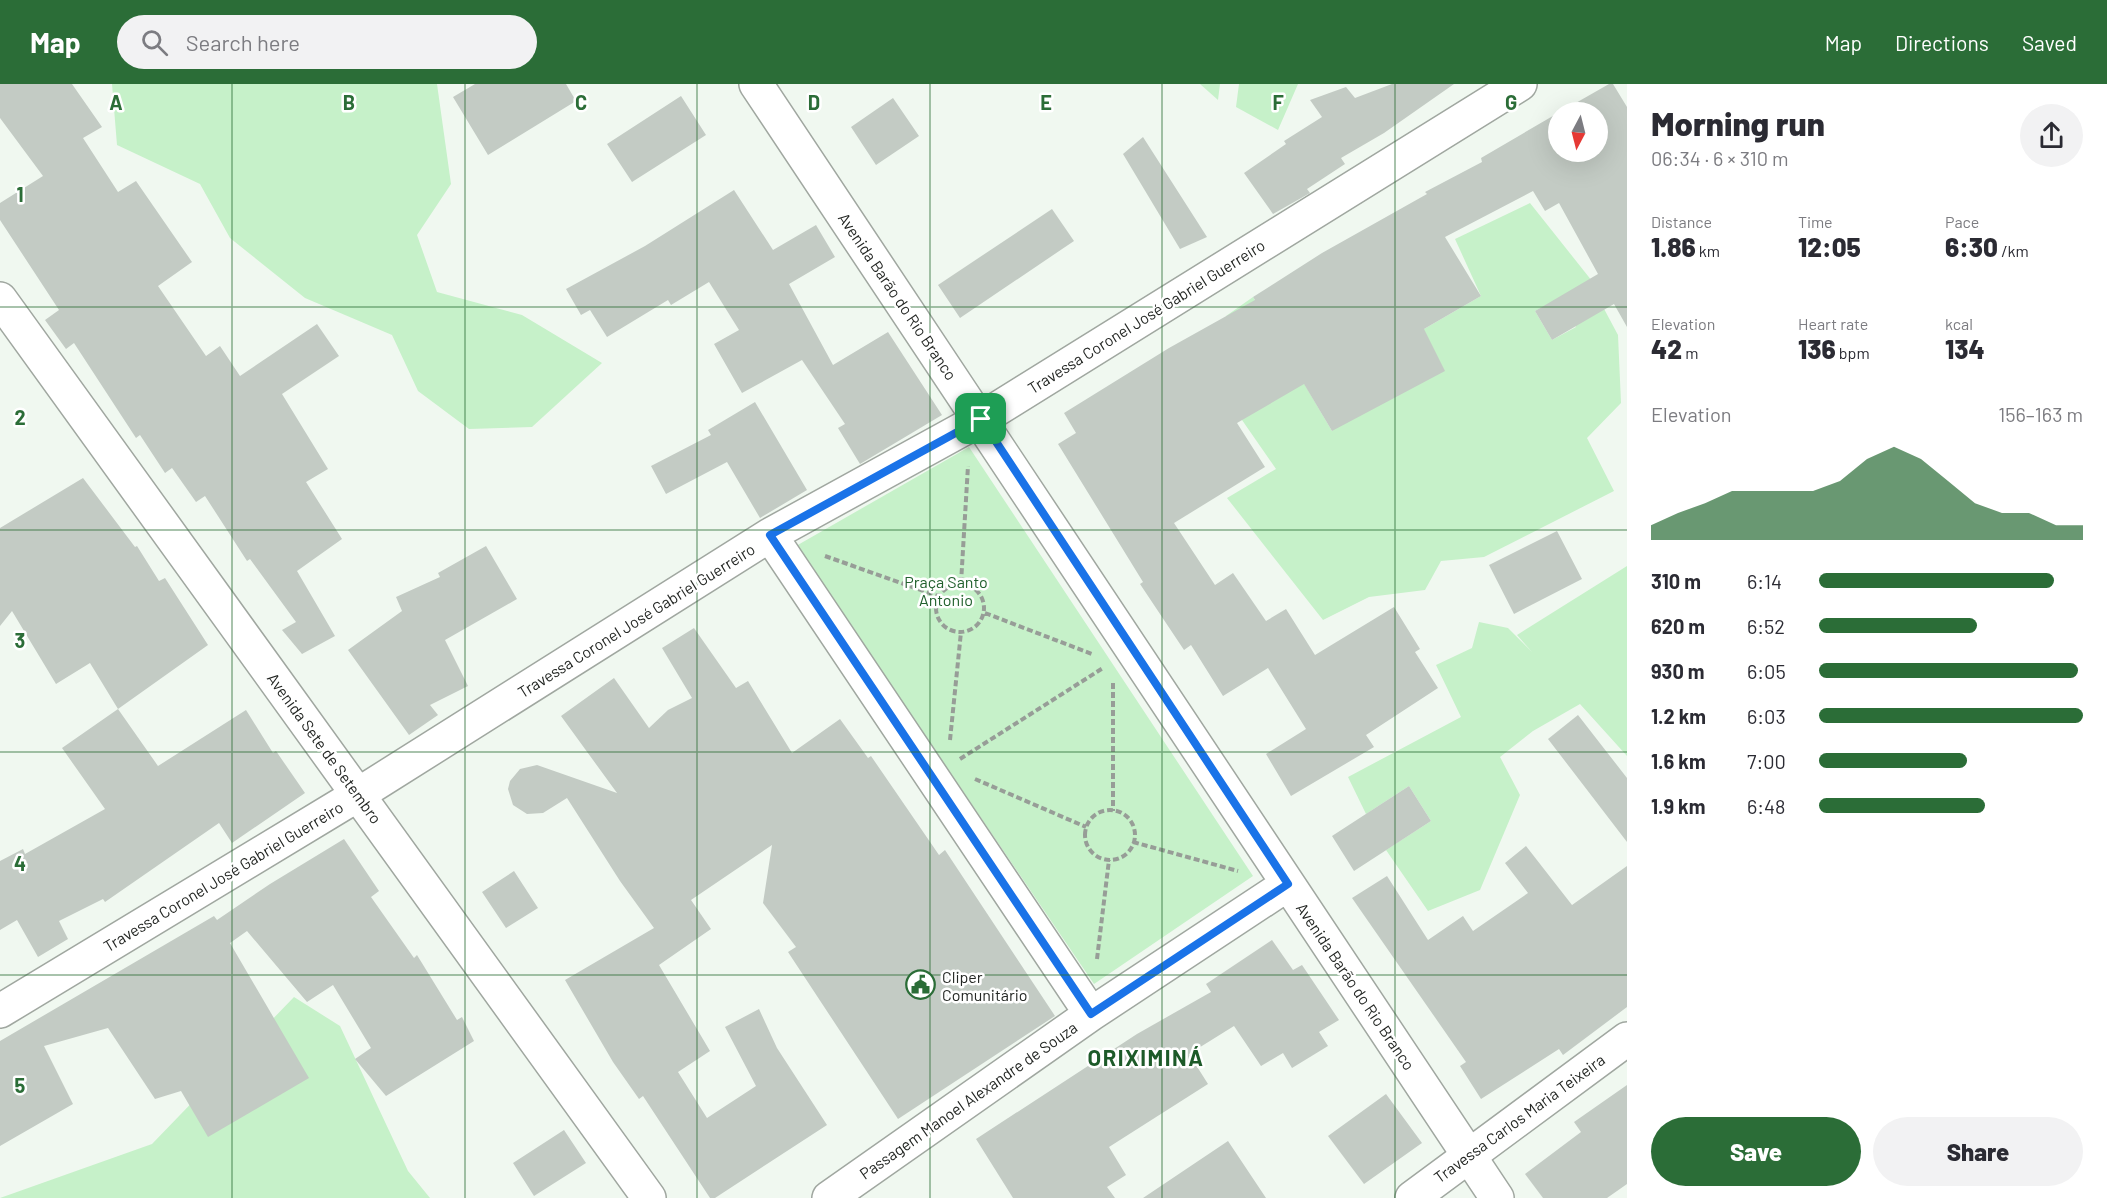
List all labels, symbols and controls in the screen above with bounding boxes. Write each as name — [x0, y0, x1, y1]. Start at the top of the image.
search box — [117, 15, 537, 69]
text: Map — [30, 25, 81, 59]
icon: search — [138, 26, 171, 59]
text: Search here — [186, 29, 300, 55]
text: Map — [1825, 30, 1862, 55]
text: Directions — [1895, 30, 1989, 55]
text: Saved — [2022, 30, 2077, 55]
text: A — [109, 90, 123, 114]
text: B — [343, 90, 355, 114]
text: C — [575, 90, 587, 114]
text: D — [808, 90, 820, 114]
text: E — [1040, 90, 1052, 114]
text: F — [1272, 90, 1284, 114]
text: G — [1505, 90, 1517, 114]
north arrow — [1548, 102, 1608, 162]
map controls — [1548, 102, 1608, 162]
text: Morning run — [1651, 103, 1825, 143]
button: share — [2020, 104, 2083, 167]
text: 06:34 · 6 × 310 m — [1651, 146, 1789, 170]
text: 1 — [16, 182, 24, 206]
street label: Avenida Barão do Rio Branco — [835, 209, 961, 383]
text: Distance — [1651, 212, 1712, 231]
text: Time — [1798, 212, 1833, 231]
text: Pace — [1945, 212, 1979, 231]
text: 1.86 — [1651, 231, 1696, 262]
text: 12:05 — [1798, 231, 1861, 262]
text: 6:30 — [1945, 231, 1998, 262]
street label: Travessa Coronel José Gabriel Guerreiro — [1024, 235, 1268, 397]
text: km — [1696, 241, 1720, 260]
text: /km — [1998, 241, 2029, 260]
text: Elevation — [1651, 314, 1715, 333]
text: Heart rate — [1798, 314, 1868, 333]
text: kcal — [1945, 314, 1973, 333]
text: 42 — [1651, 333, 1682, 364]
text: 136 — [1798, 333, 1836, 364]
text: 134 — [1945, 333, 1985, 364]
text: m — [1682, 343, 1698, 362]
text: bpm — [1836, 343, 1870, 362]
pin — [955, 393, 1006, 444]
icon: arrive — [964, 402, 997, 435]
text: Elevation — [1651, 402, 1732, 426]
text: 156–163 m — [1998, 402, 2083, 426]
text: 2 — [14, 405, 26, 429]
street label: Travessa Coronel José Gabriel Guerreiro — [514, 539, 758, 701]
text: 310 m — [1651, 569, 1701, 593]
text: 6:14 — [1747, 569, 1782, 593]
park label: Praça Santo Antonio — [904, 572, 988, 609]
text: 620 m — [1651, 614, 1705, 638]
text: 6:52 — [1747, 614, 1785, 638]
text: 3 — [15, 628, 25, 652]
text: 930 m — [1651, 659, 1705, 683]
text: 6:05 — [1747, 659, 1786, 683]
street label: Avenida Sete de Setembro — [264, 669, 386, 827]
text: 1.2 km — [1651, 704, 1706, 728]
text: 6:03 — [1747, 704, 1786, 728]
text: 1.6 km — [1651, 749, 1706, 773]
text: 7:00 — [1747, 749, 1786, 773]
text: 1.9 km — [1651, 794, 1705, 818]
text: 6:48 — [1747, 794, 1786, 818]
street label: Travessa Coronel José Gabriel Guerreiro — [100, 797, 346, 955]
text: 4 — [14, 851, 26, 875]
street label: Avenida Barão do Rio Branco — [1293, 899, 1419, 1073]
place label: Cliper Comunitário — [942, 967, 1028, 1004]
public building icon: Cliper Comunitário — [905, 969, 937, 1001]
street label: Passagem Manoel Alexandre de Souza — [856, 1017, 1080, 1183]
district label: ORIXIMINÁ — [1087, 1044, 1205, 1070]
street label: Travessa Carlos Maria Teixeira — [1430, 1050, 1608, 1186]
text: 5 — [15, 1073, 26, 1097]
button: Save — [1651, 1117, 1861, 1186]
button: Share — [1873, 1117, 2083, 1186]

